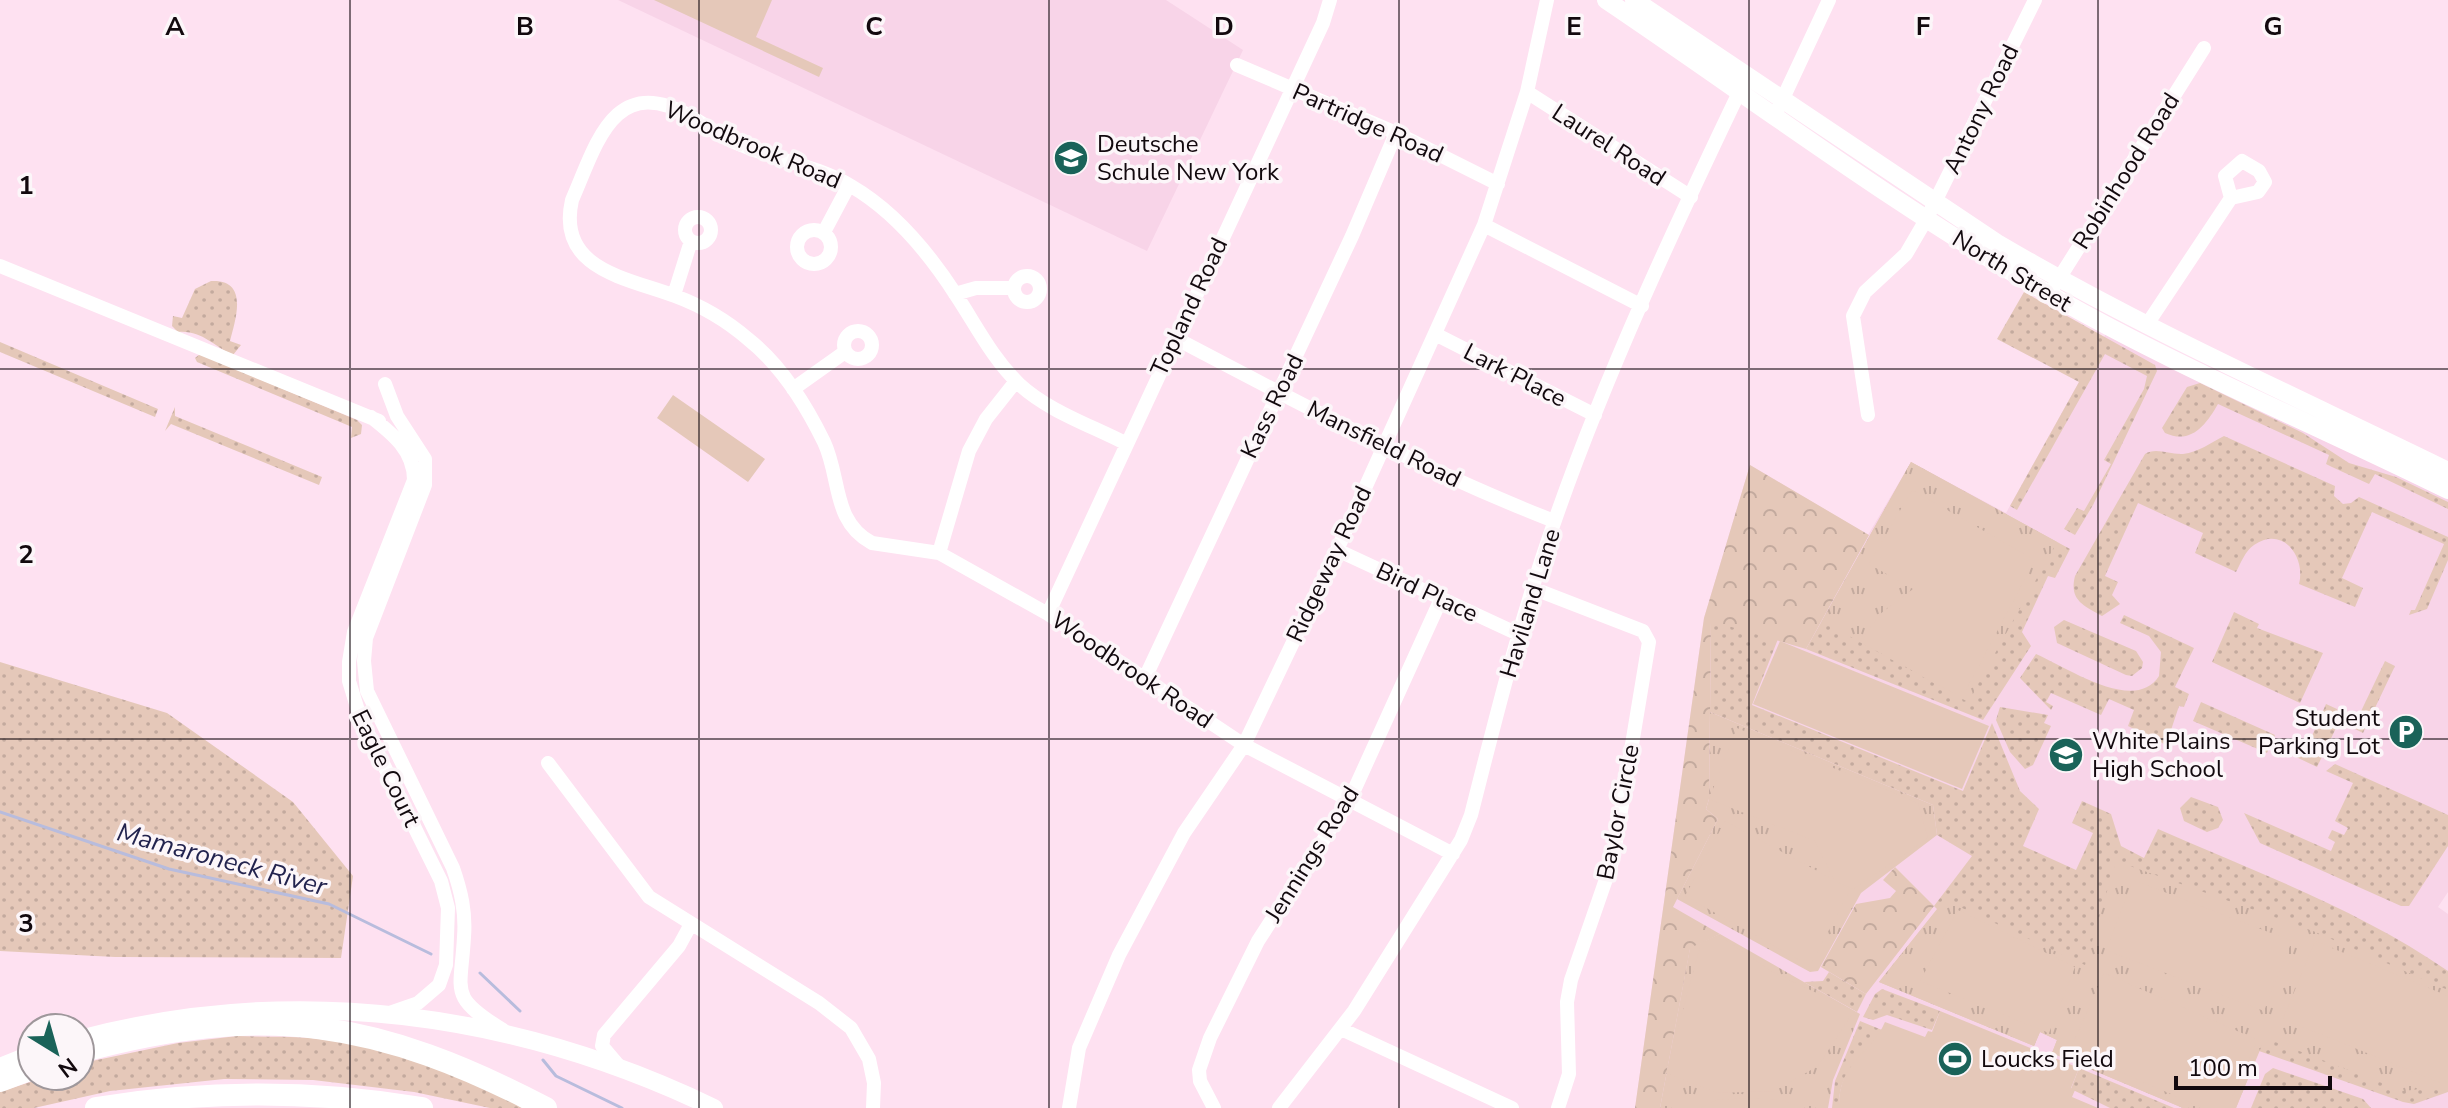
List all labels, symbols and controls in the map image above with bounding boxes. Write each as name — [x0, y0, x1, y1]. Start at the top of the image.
text: A — [165, 9, 185, 44]
text: B — [516, 9, 534, 44]
text: C — [865, 9, 883, 44]
text: D — [1214, 9, 1234, 44]
text: E — [1566, 9, 1582, 44]
text: F — [1916, 9, 1930, 44]
text: G — [2263, 9, 2283, 44]
street label: Antony Road — [1936, 39, 2026, 179]
street label: Partridge Road — [1288, 75, 1448, 171]
street label: Robinhood Road — [2065, 87, 2187, 255]
street label: Woodbrook Road — [660, 93, 846, 197]
street label: Laurel Road — [1546, 96, 1672, 194]
place label: Deutsche Schule New York — [1097, 128, 1280, 188]
school or university icon: Deutsche Schule New York — [1052, 139, 1090, 177]
text: 1 — [18, 168, 34, 203]
street label: North Street — [1946, 223, 2078, 320]
street label: Topland Road — [1143, 233, 1235, 381]
street label: Lark Place — [1458, 336, 1572, 414]
street label: Kass Road — [1233, 348, 1311, 464]
street label: Mansfield Road — [1302, 393, 1466, 495]
street label: Ridgeway Road — [1279, 481, 1379, 647]
street label: Haviland Lane — [1492, 524, 1568, 682]
text: 2 — [18, 537, 34, 572]
street label: Bird Place — [1371, 554, 1483, 630]
street label: Woodbrook Road — [1045, 604, 1219, 736]
place label: Student Parking Lot — [2258, 702, 2381, 762]
street label: Eagle Court — [344, 704, 428, 832]
parking icon: Student Parking Lot — [2387, 713, 2425, 751]
place label: White Plains High School — [2092, 725, 2231, 785]
school or university icon: White Plains High School — [2047, 736, 2085, 774]
street label: Baylor Circle — [1589, 742, 1647, 882]
street label: Jennings Road — [1257, 780, 1367, 929]
water label: Mamaroneck River — [113, 815, 331, 904]
text: 3 — [18, 906, 34, 941]
north arrow — [16, 1012, 96, 1092]
sports icon: Loucks Field — [1936, 1040, 1974, 1078]
scale bar — [2176, 1040, 2330, 1090]
place label: Loucks Field — [1981, 1043, 2114, 1075]
text: N — [52, 1050, 83, 1084]
text: 100 m — [2188, 1052, 2258, 1084]

